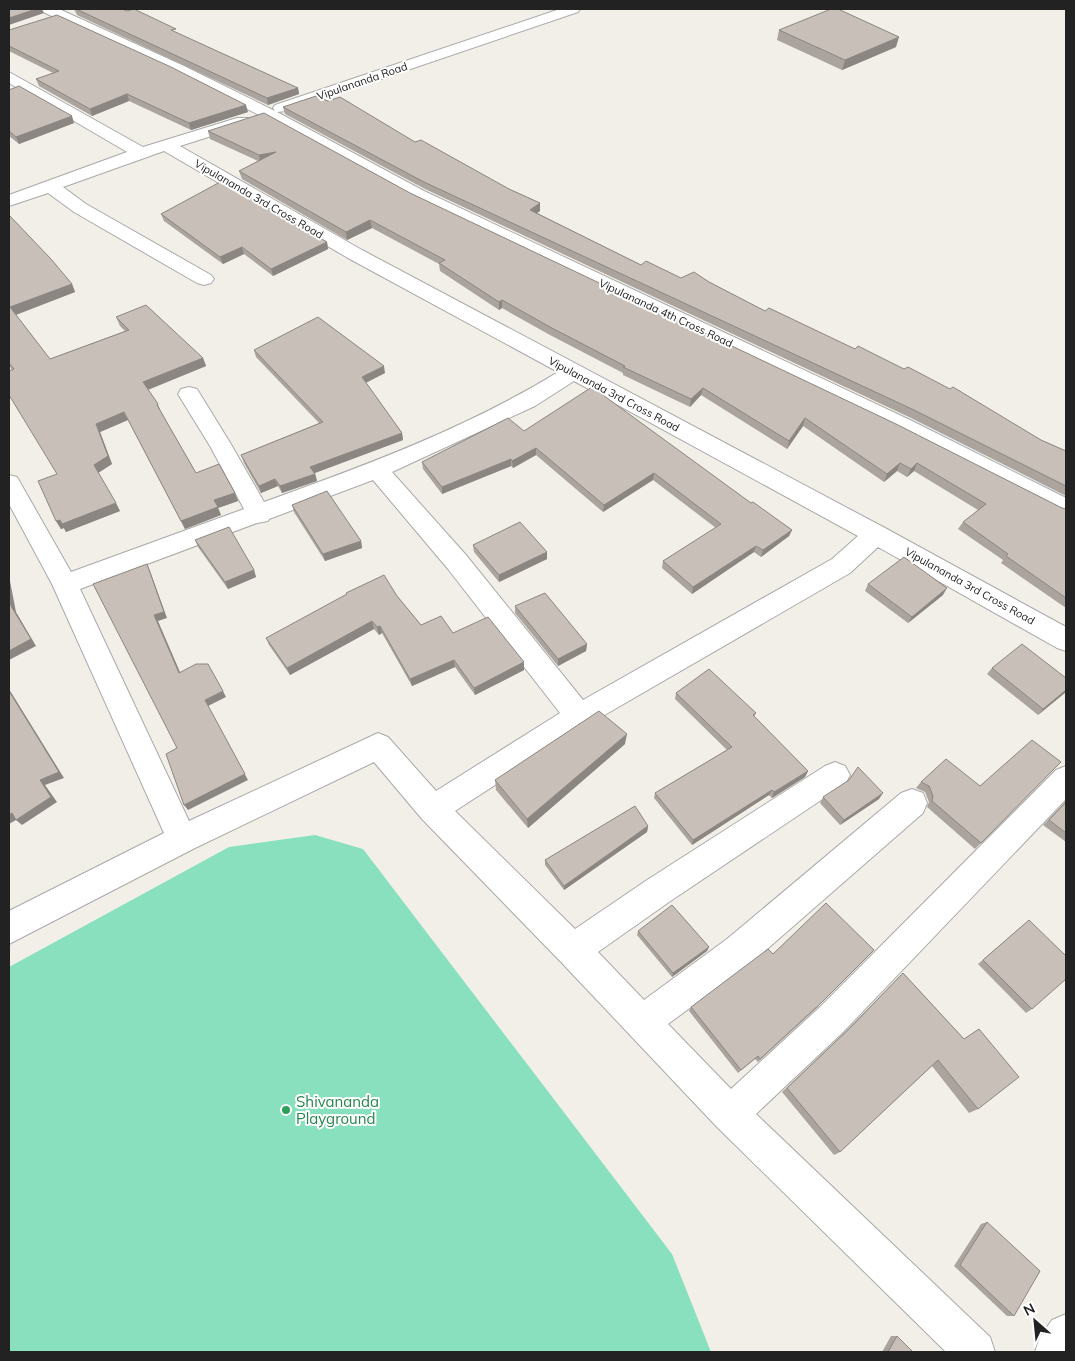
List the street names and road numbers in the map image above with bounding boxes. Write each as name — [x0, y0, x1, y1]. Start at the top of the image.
street label: Vipulananda Road — [315, 59, 409, 103]
street label: Vipulananda 3rd Cross Road — [192, 156, 326, 242]
street label: Vipulananda 4th Cross Road — [597, 276, 735, 350]
street label: Vipulananda 3rd Cross Road — [546, 353, 682, 435]
street label: Vipulananda 3rd Cross Road — [903, 544, 1037, 628]

